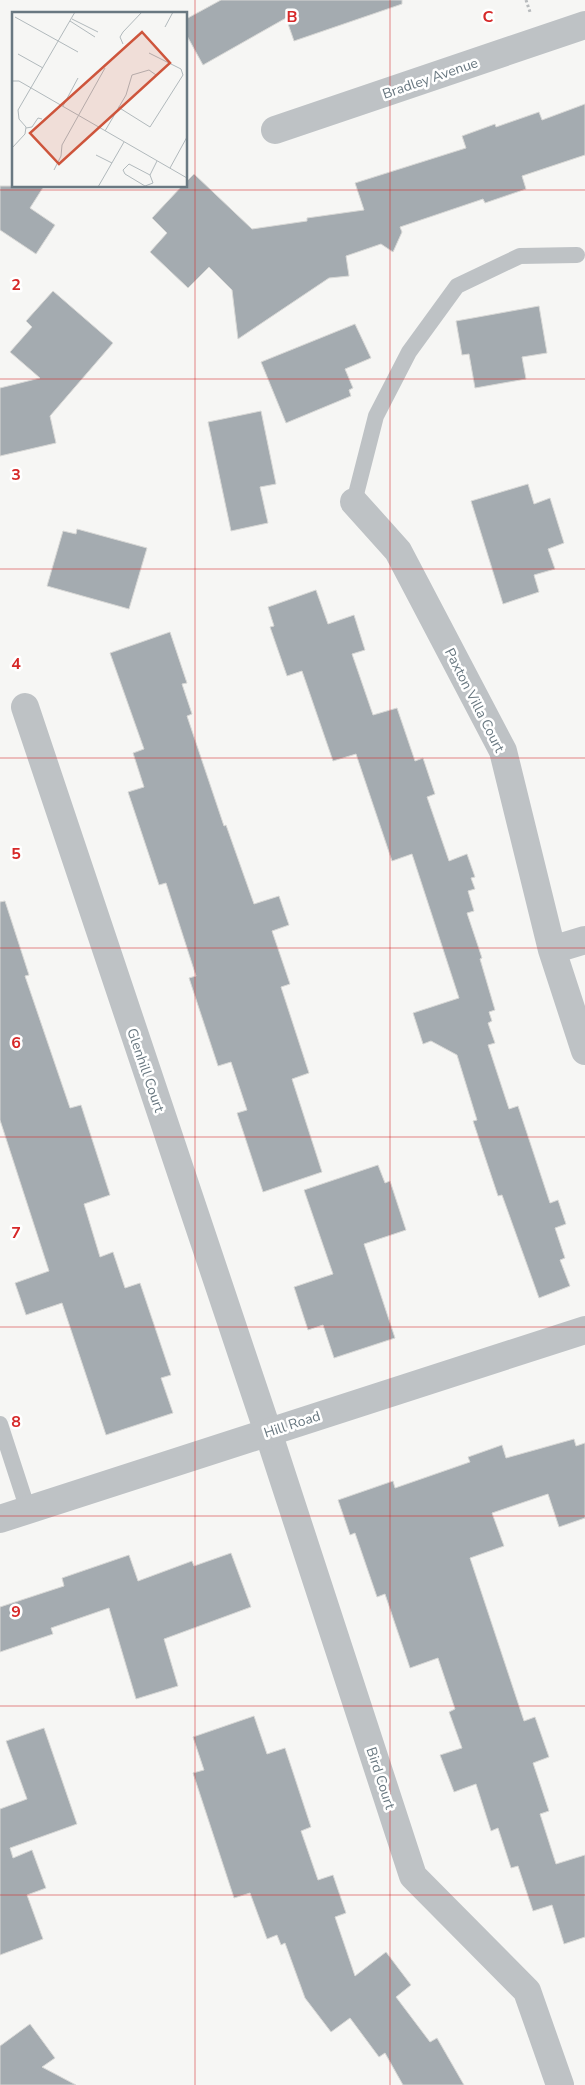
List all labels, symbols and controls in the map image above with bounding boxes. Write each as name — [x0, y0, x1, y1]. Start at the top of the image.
text: B — [286, 6, 298, 28]
text: C — [483, 6, 494, 28]
inset map — [12, 12, 188, 188]
street label: Bradley Avenue — [380, 53, 480, 104]
text: 2 — [11, 274, 21, 296]
text: 3 — [11, 464, 21, 486]
street label: Paxton Villa Court — [440, 645, 509, 756]
text: 4 — [11, 653, 21, 675]
text: 5 — [11, 843, 21, 865]
street label: Glenhill Court — [122, 1026, 169, 1115]
text: 6 — [11, 1032, 21, 1054]
text: 7 — [11, 1222, 21, 1244]
street label: Hill Road — [261, 1406, 323, 1443]
text: 8 — [11, 1411, 21, 1433]
text: 9 — [11, 1601, 21, 1623]
street label: Bird Court — [362, 1745, 400, 1812]

